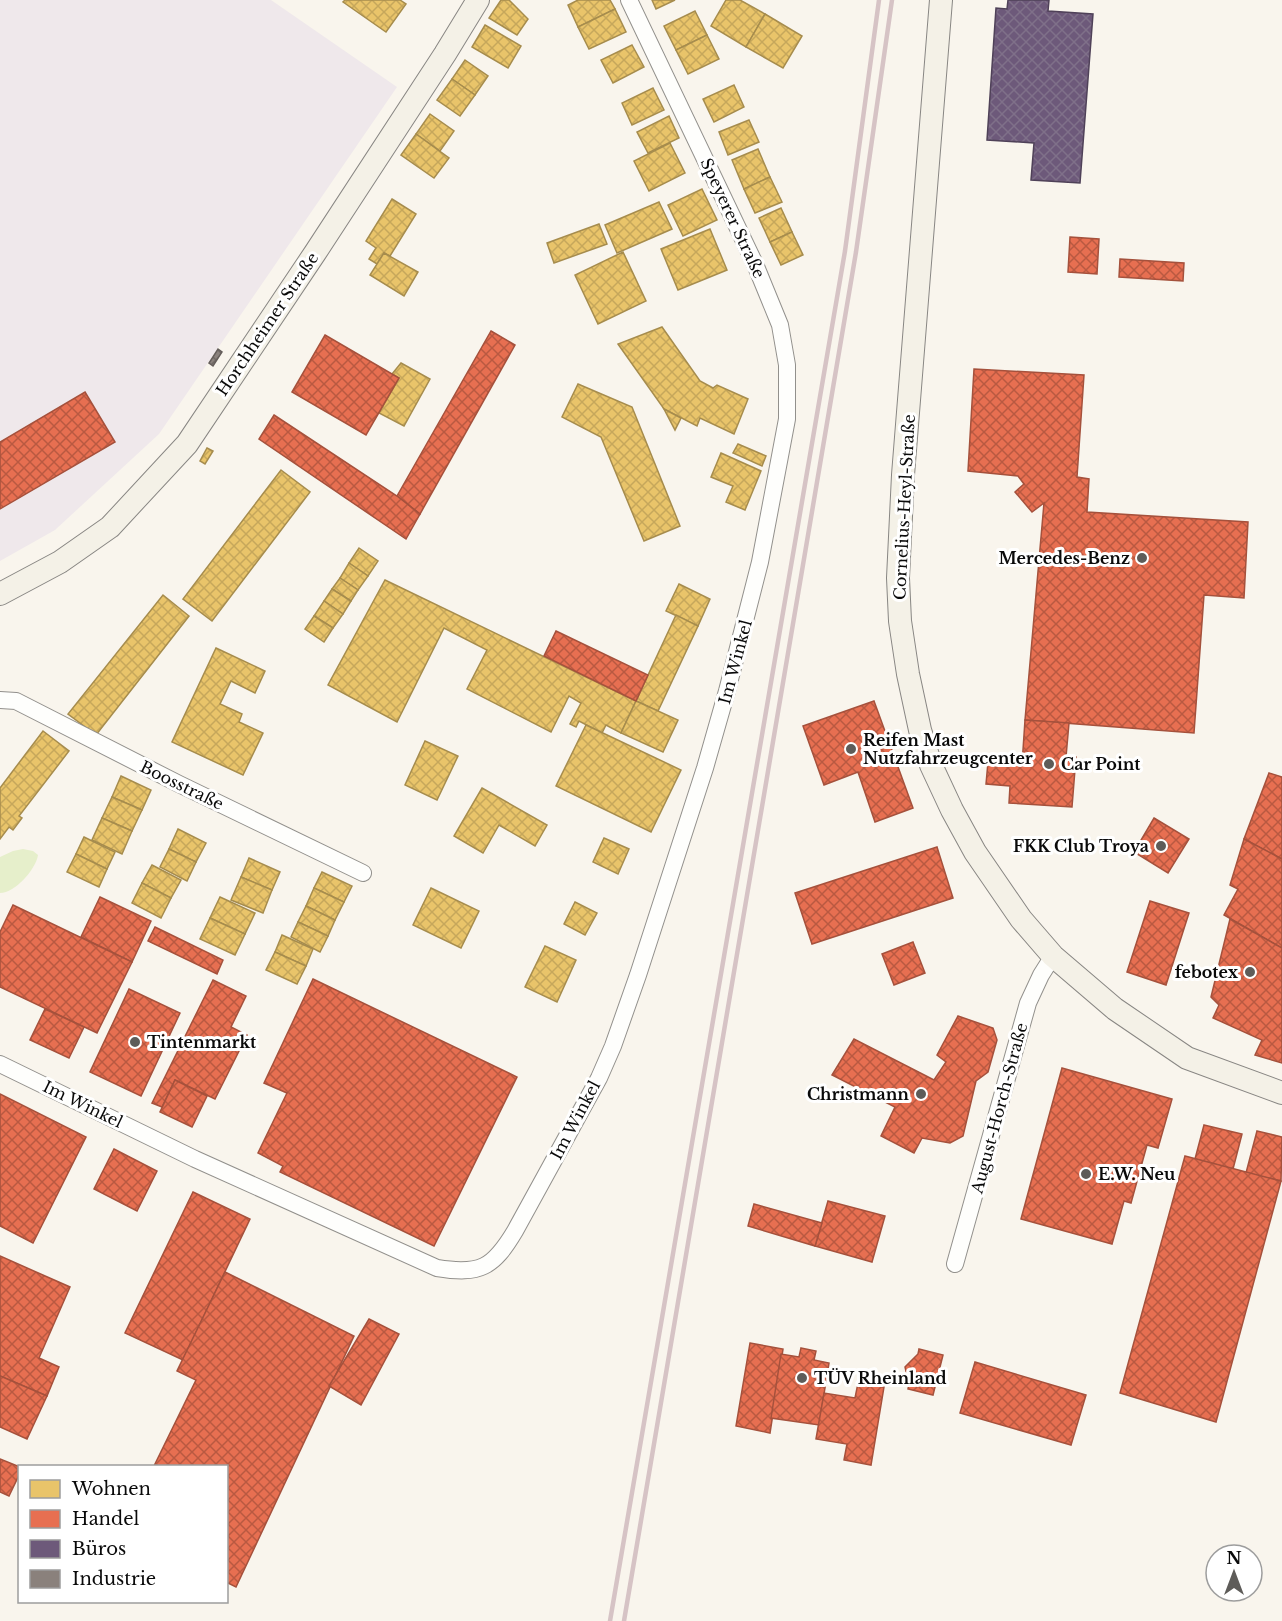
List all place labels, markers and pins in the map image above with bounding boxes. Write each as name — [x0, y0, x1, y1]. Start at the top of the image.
place label: Mercedes-Benz — [999, 548, 1130, 568]
marker: Mercedes-Benz — [1135, 551, 1149, 565]
place label: Reifen Mast Nutzfahrzeugcenter — [863, 730, 1033, 768]
marker: Reifen Mast Nutzfahrzeugcenter — [844, 742, 858, 756]
place label: Car Point — [1061, 754, 1141, 774]
marker: Car Point — [1042, 757, 1056, 771]
place label: FKK Club Troya — [1013, 836, 1149, 856]
marker: FKK Club Troya — [1154, 839, 1168, 853]
place label: febotex — [1175, 962, 1239, 982]
marker: febotex — [1243, 965, 1257, 979]
place label: Tintenmarkt — [147, 1032, 257, 1052]
marker: Tintenmarkt — [128, 1035, 142, 1049]
place label: Christmann — [807, 1084, 909, 1104]
marker: Christmann — [914, 1087, 928, 1101]
place label: E.W. Neu — [1098, 1164, 1176, 1184]
marker: E.W. Neu — [1079, 1167, 1093, 1181]
place label: TÜV Rheinland — [814, 1368, 947, 1388]
marker: TÜV Rheinland — [795, 1371, 809, 1385]

